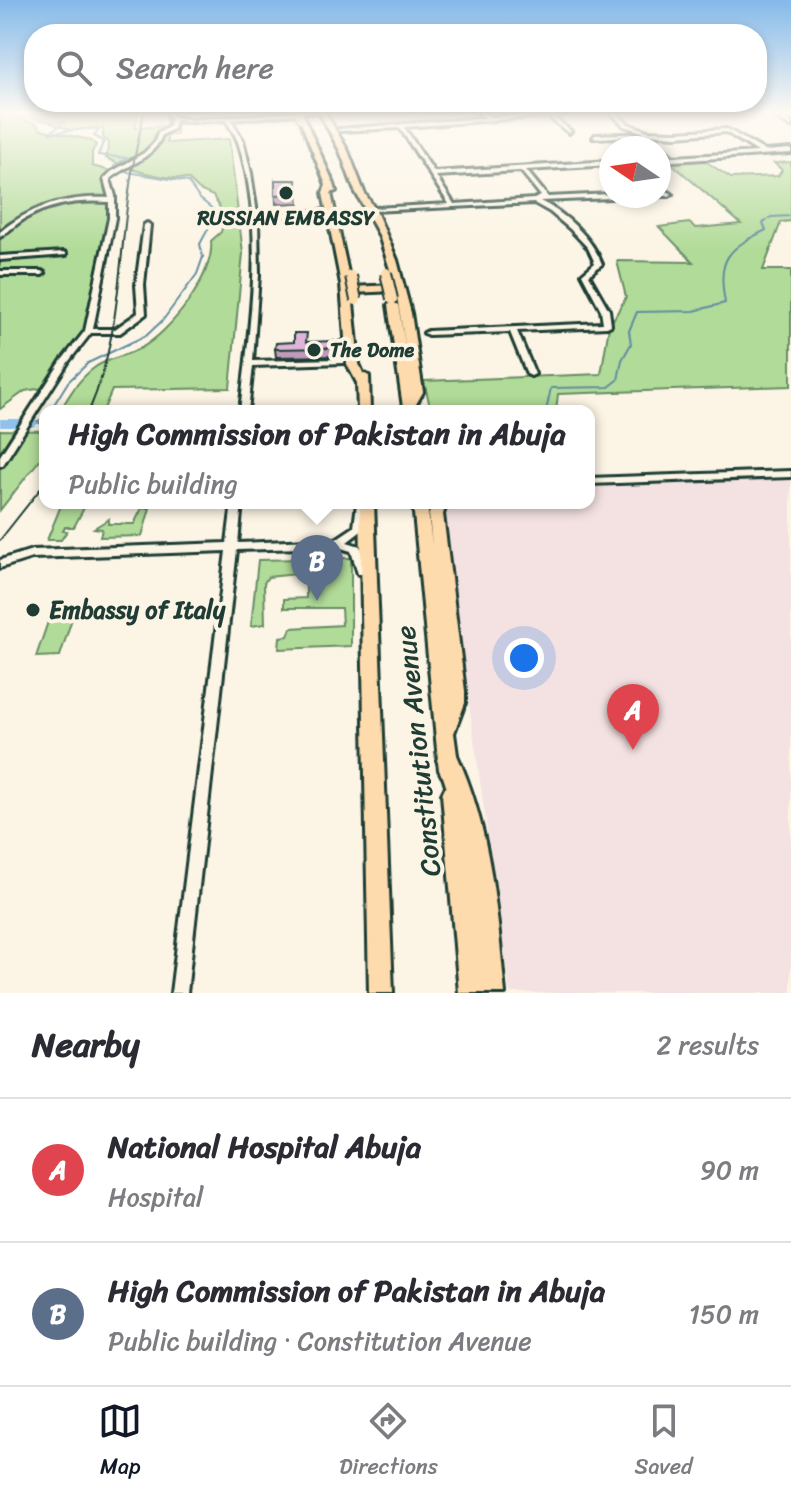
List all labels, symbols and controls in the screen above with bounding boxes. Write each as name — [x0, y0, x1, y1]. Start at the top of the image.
search box — [24, 24, 767, 112]
text: Search here — [116, 41, 274, 95]
icon: search — [52, 46, 96, 90]
north arrow — [599, 136, 671, 208]
marker: RUSSIAN EMBASSY — [277, 184, 295, 202]
place label: RUSSIAN EMBASSY — [196, 201, 375, 236]
place label: The Dome — [330, 333, 415, 368]
marker: The Dome — [305, 341, 323, 359]
popup — [39, 405, 595, 509]
text: High Commission of Pakistan in Abuja — [68, 407, 566, 461]
text: Public building — [68, 461, 238, 507]
pin: B — [291, 535, 343, 601]
place label: Embassy of Italy — [49, 589, 226, 631]
marker: Embassy of Italy — [24, 601, 42, 619]
street label: Constitution Avenue — [380, 623, 456, 879]
your location — [504, 638, 544, 678]
pin: A — [607, 684, 659, 750]
text: Nearby — [32, 1015, 140, 1075]
text: 2 results — [657, 1022, 759, 1068]
text: National Hospital Abuja — [108, 1120, 421, 1174]
text: A — [49, 1147, 67, 1193]
text: 90 m — [700, 1147, 759, 1193]
text: Hospital — [108, 1174, 203, 1220]
text: High Commission of Pakistan in Abuja — [108, 1264, 605, 1318]
text: B — [50, 1291, 66, 1337]
text: 150 m — [689, 1291, 759, 1337]
text: Public building · Constitution Avenue — [108, 1318, 532, 1364]
tab: Map — [98, 1399, 142, 1486]
tab: Directions — [339, 1399, 438, 1486]
tab: Saved — [635, 1399, 693, 1486]

